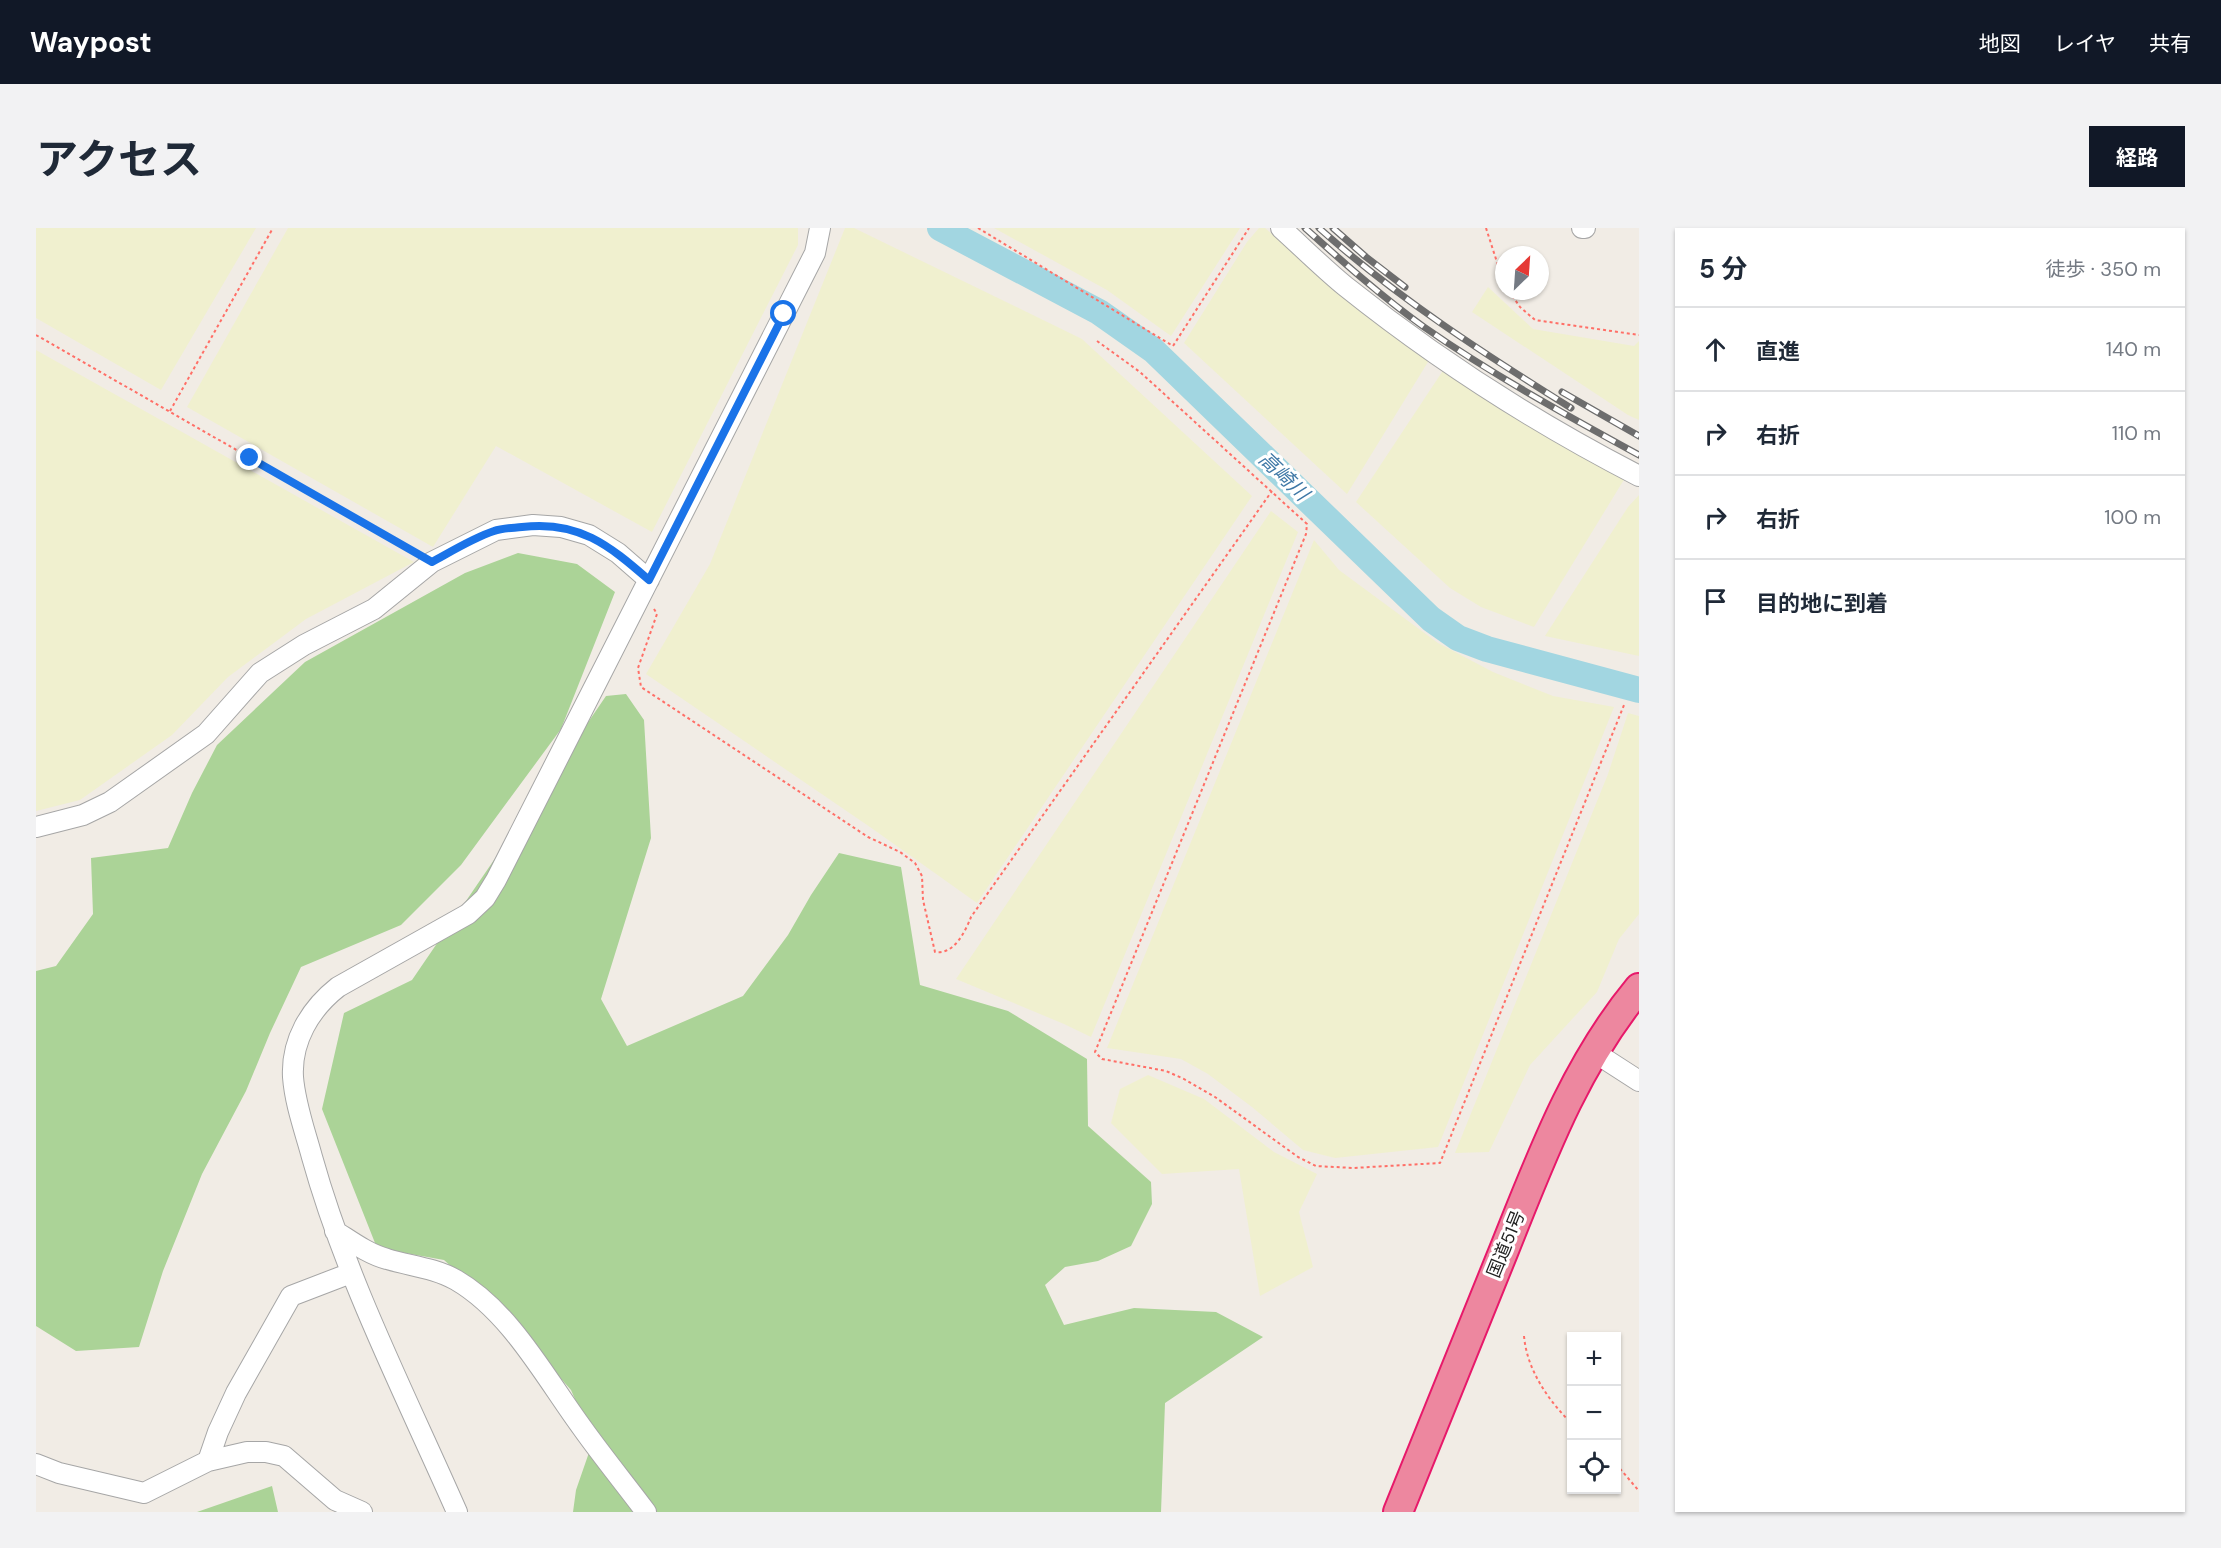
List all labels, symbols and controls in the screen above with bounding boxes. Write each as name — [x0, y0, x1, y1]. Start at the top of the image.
text: Waypost — [30, 24, 152, 61]
text: 地図 — [1979, 30, 2021, 58]
text: レイヤ — [2054, 30, 2116, 58]
text: 共有 — [2149, 30, 2191, 58]
button: 経路 — [2089, 126, 2185, 187]
text: アクセス — [36, 132, 202, 187]
north arrow — [1495, 246, 1549, 300]
text: 5 分 — [1699, 252, 1747, 286]
text: 徒歩 · 350 m — [2046, 256, 2161, 282]
route start — [770, 300, 796, 326]
icon: ahead — [1699, 333, 1732, 366]
text: 140 m — [2106, 336, 2161, 362]
text: 直進 — [1756, 337, 1800, 366]
icon: right — [1699, 417, 1732, 450]
text: 110 m — [2112, 420, 2161, 446]
text: 右折 — [1756, 421, 1800, 450]
route end — [236, 444, 262, 470]
water label: 高崎川 — [1253, 446, 1316, 508]
icon: right — [1699, 501, 1732, 534]
text: 100 m — [2104, 504, 2161, 530]
text: 右折 — [1756, 505, 1800, 534]
icon: arrive — [1699, 585, 1732, 618]
text: 目的地に到着 — [1756, 589, 1888, 618]
street label: 国道51号 — [1482, 1207, 1530, 1281]
map controls — [1567, 1332, 1621, 1494]
button: + — [1567, 1332, 1621, 1386]
button: − — [1567, 1386, 1621, 1440]
button: locate — [1567, 1440, 1621, 1494]

